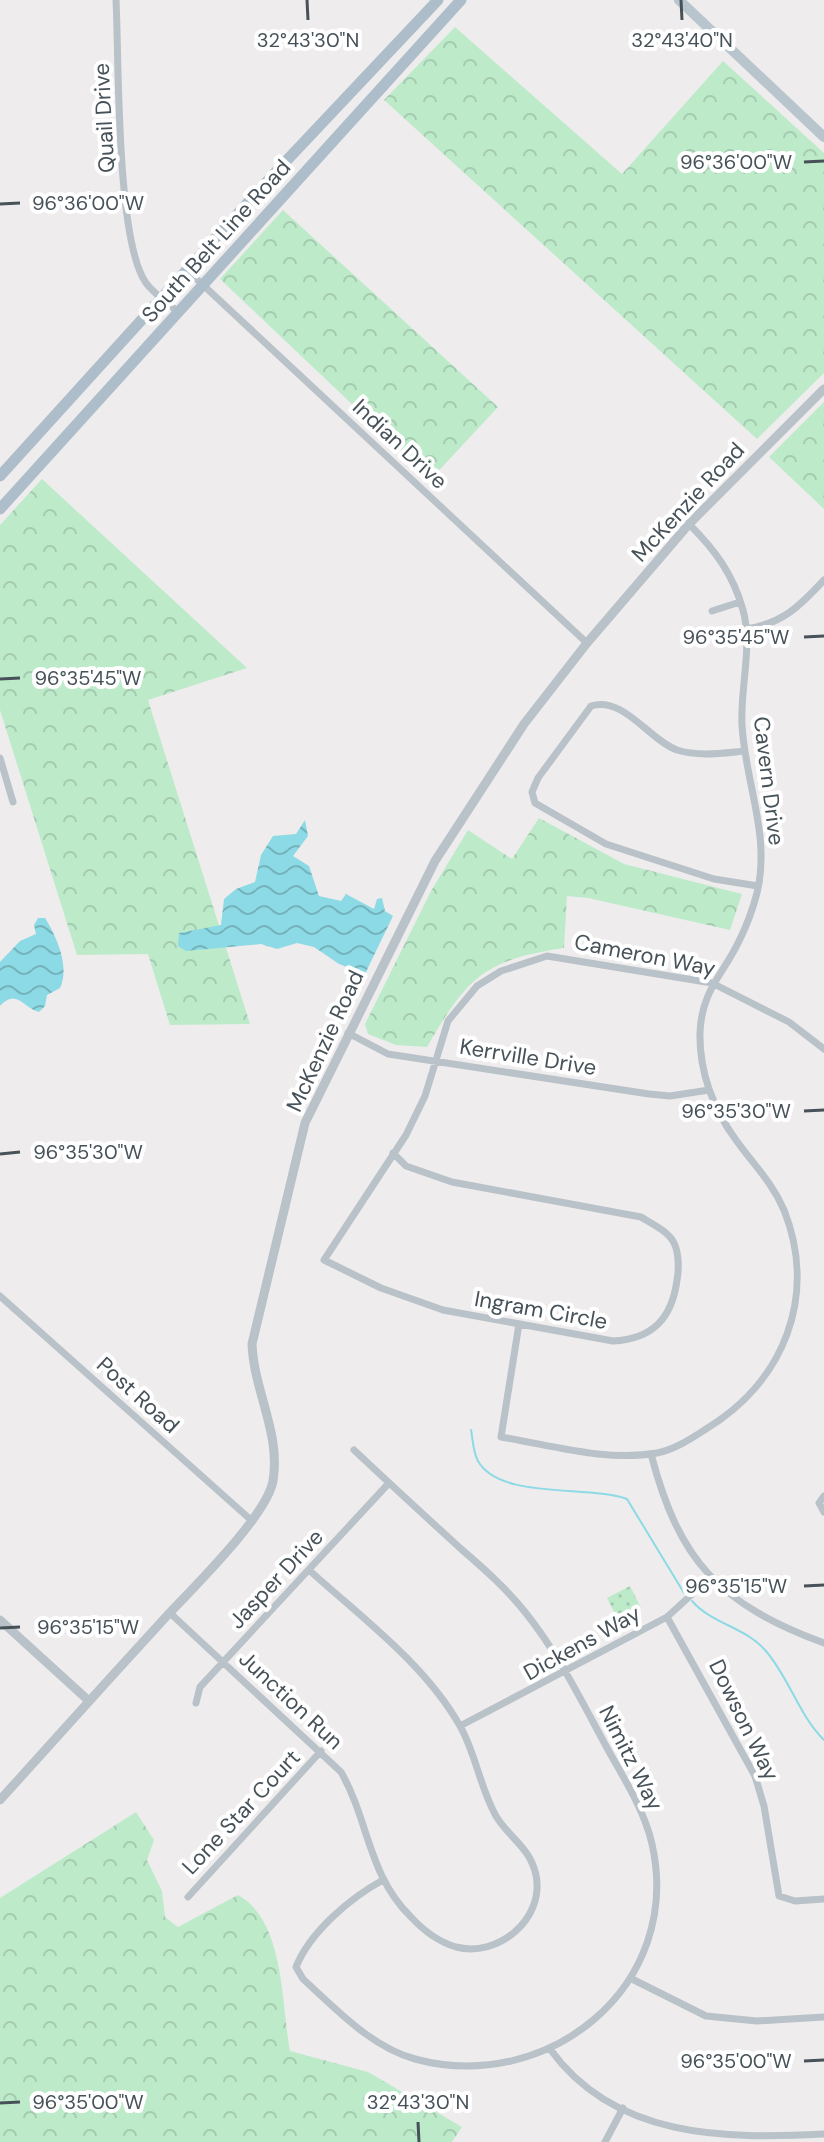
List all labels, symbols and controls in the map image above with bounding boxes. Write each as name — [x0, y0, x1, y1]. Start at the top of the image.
text: 32°43'30"N — [257, 27, 359, 53]
text: 32°43'40"N — [631, 27, 733, 53]
street label: Quail Drive — [87, 62, 121, 174]
text: 96°36'00"W — [680, 149, 792, 175]
street label: South Belt Line Road — [135, 153, 297, 329]
text: 96°36'00"W — [32, 190, 144, 216]
street label: Indian Drive — [346, 393, 454, 495]
street label: McKenzie Road — [625, 436, 751, 568]
text: 96°35'45"W — [683, 624, 789, 650]
text: 96°35'45"W — [35, 665, 141, 691]
street label: Cavern Drive — [747, 715, 791, 847]
street label: Cameron Way — [572, 927, 718, 983]
street label: McKenzie Road — [279, 965, 371, 1117]
street label: Kerrville Drive — [458, 1032, 598, 1082]
text: 96°35'30"W — [681, 1098, 791, 1124]
text: 96°35'30"W — [33, 1139, 143, 1165]
street label: Ingram Circle — [472, 1284, 610, 1336]
street label: Post Road — [91, 1350, 185, 1440]
street label: Jasper Drive — [222, 1523, 330, 1635]
text: 96°35'15"W — [685, 1573, 787, 1599]
street label: Dickens Way — [518, 1599, 646, 1687]
text: 96°35'15"W — [37, 1614, 139, 1640]
street label: Junction Run — [233, 1644, 349, 1756]
street label: Dowson Way — [702, 1655, 786, 1785]
street label: Nimitz Way — [592, 1701, 670, 1815]
street label: Lone Star Court — [176, 1743, 306, 1881]
text: 96°35'00"W — [680, 2048, 792, 2074]
text: 96°35'00"W — [32, 2089, 144, 2115]
text: 32°43'30"N — [367, 2089, 469, 2115]

